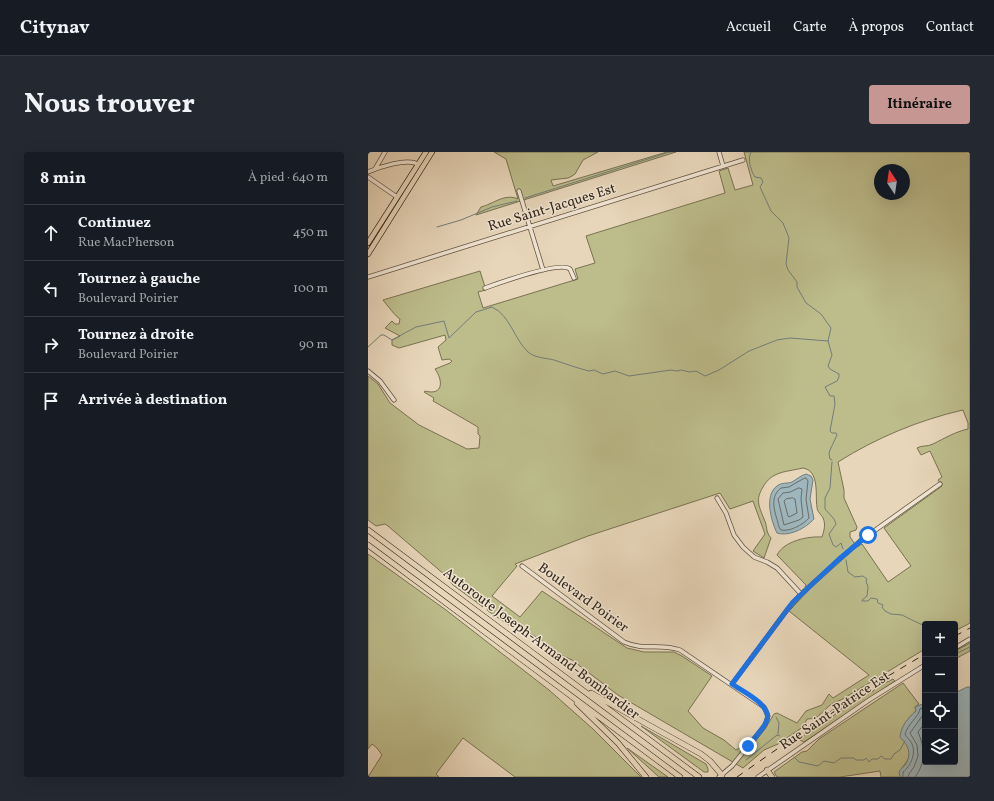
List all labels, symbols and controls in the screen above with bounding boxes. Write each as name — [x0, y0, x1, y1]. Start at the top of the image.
text: Citynav — [20, 15, 90, 41]
text: Accueil — [726, 18, 771, 37]
text: Carte — [793, 18, 827, 37]
text: À propos — [849, 18, 904, 37]
text: Contact — [926, 18, 974, 37]
text: Nous trouver — [24, 85, 195, 124]
button: Itinéraire — [869, 85, 970, 124]
north arrow — [874, 164, 910, 200]
text: 8 min — [40, 167, 86, 190]
text: À pied · 640 m — [248, 169, 328, 187]
street label: Rue Saint-Jacques Est — [486, 179, 618, 237]
text: Continuez — [78, 213, 151, 234]
icon: ahead — [40, 222, 62, 244]
text: 450 m — [293, 224, 328, 242]
text: Rue MacPherson — [78, 234, 175, 252]
text: Tournez à gauche — [78, 269, 200, 290]
icon: left — [40, 278, 62, 300]
text: 100 m — [293, 280, 328, 298]
text: Boulevard Poirier — [78, 290, 178, 308]
text: Tournez à droite — [78, 325, 194, 346]
icon: right — [40, 334, 62, 356]
text: 90 m — [299, 336, 328, 354]
text: Boulevard Poirier — [78, 346, 178, 364]
icon: arrive — [40, 390, 62, 412]
text: Arrivée à destination — [78, 390, 227, 411]
route start — [859, 526, 877, 544]
street label: Boulevard Poirier — [534, 559, 632, 637]
street label: Autoroute Joseph-Armand-Bombardier — [439, 564, 643, 724]
map controls — [922, 621, 958, 765]
button: + — [922, 621, 958, 657]
button: − — [922, 657, 958, 693]
street label: Rue Saint-Patrice Est — [776, 667, 894, 755]
button: locate — [922, 693, 958, 729]
button: layers — [922, 729, 958, 765]
route end — [739, 737, 757, 755]

